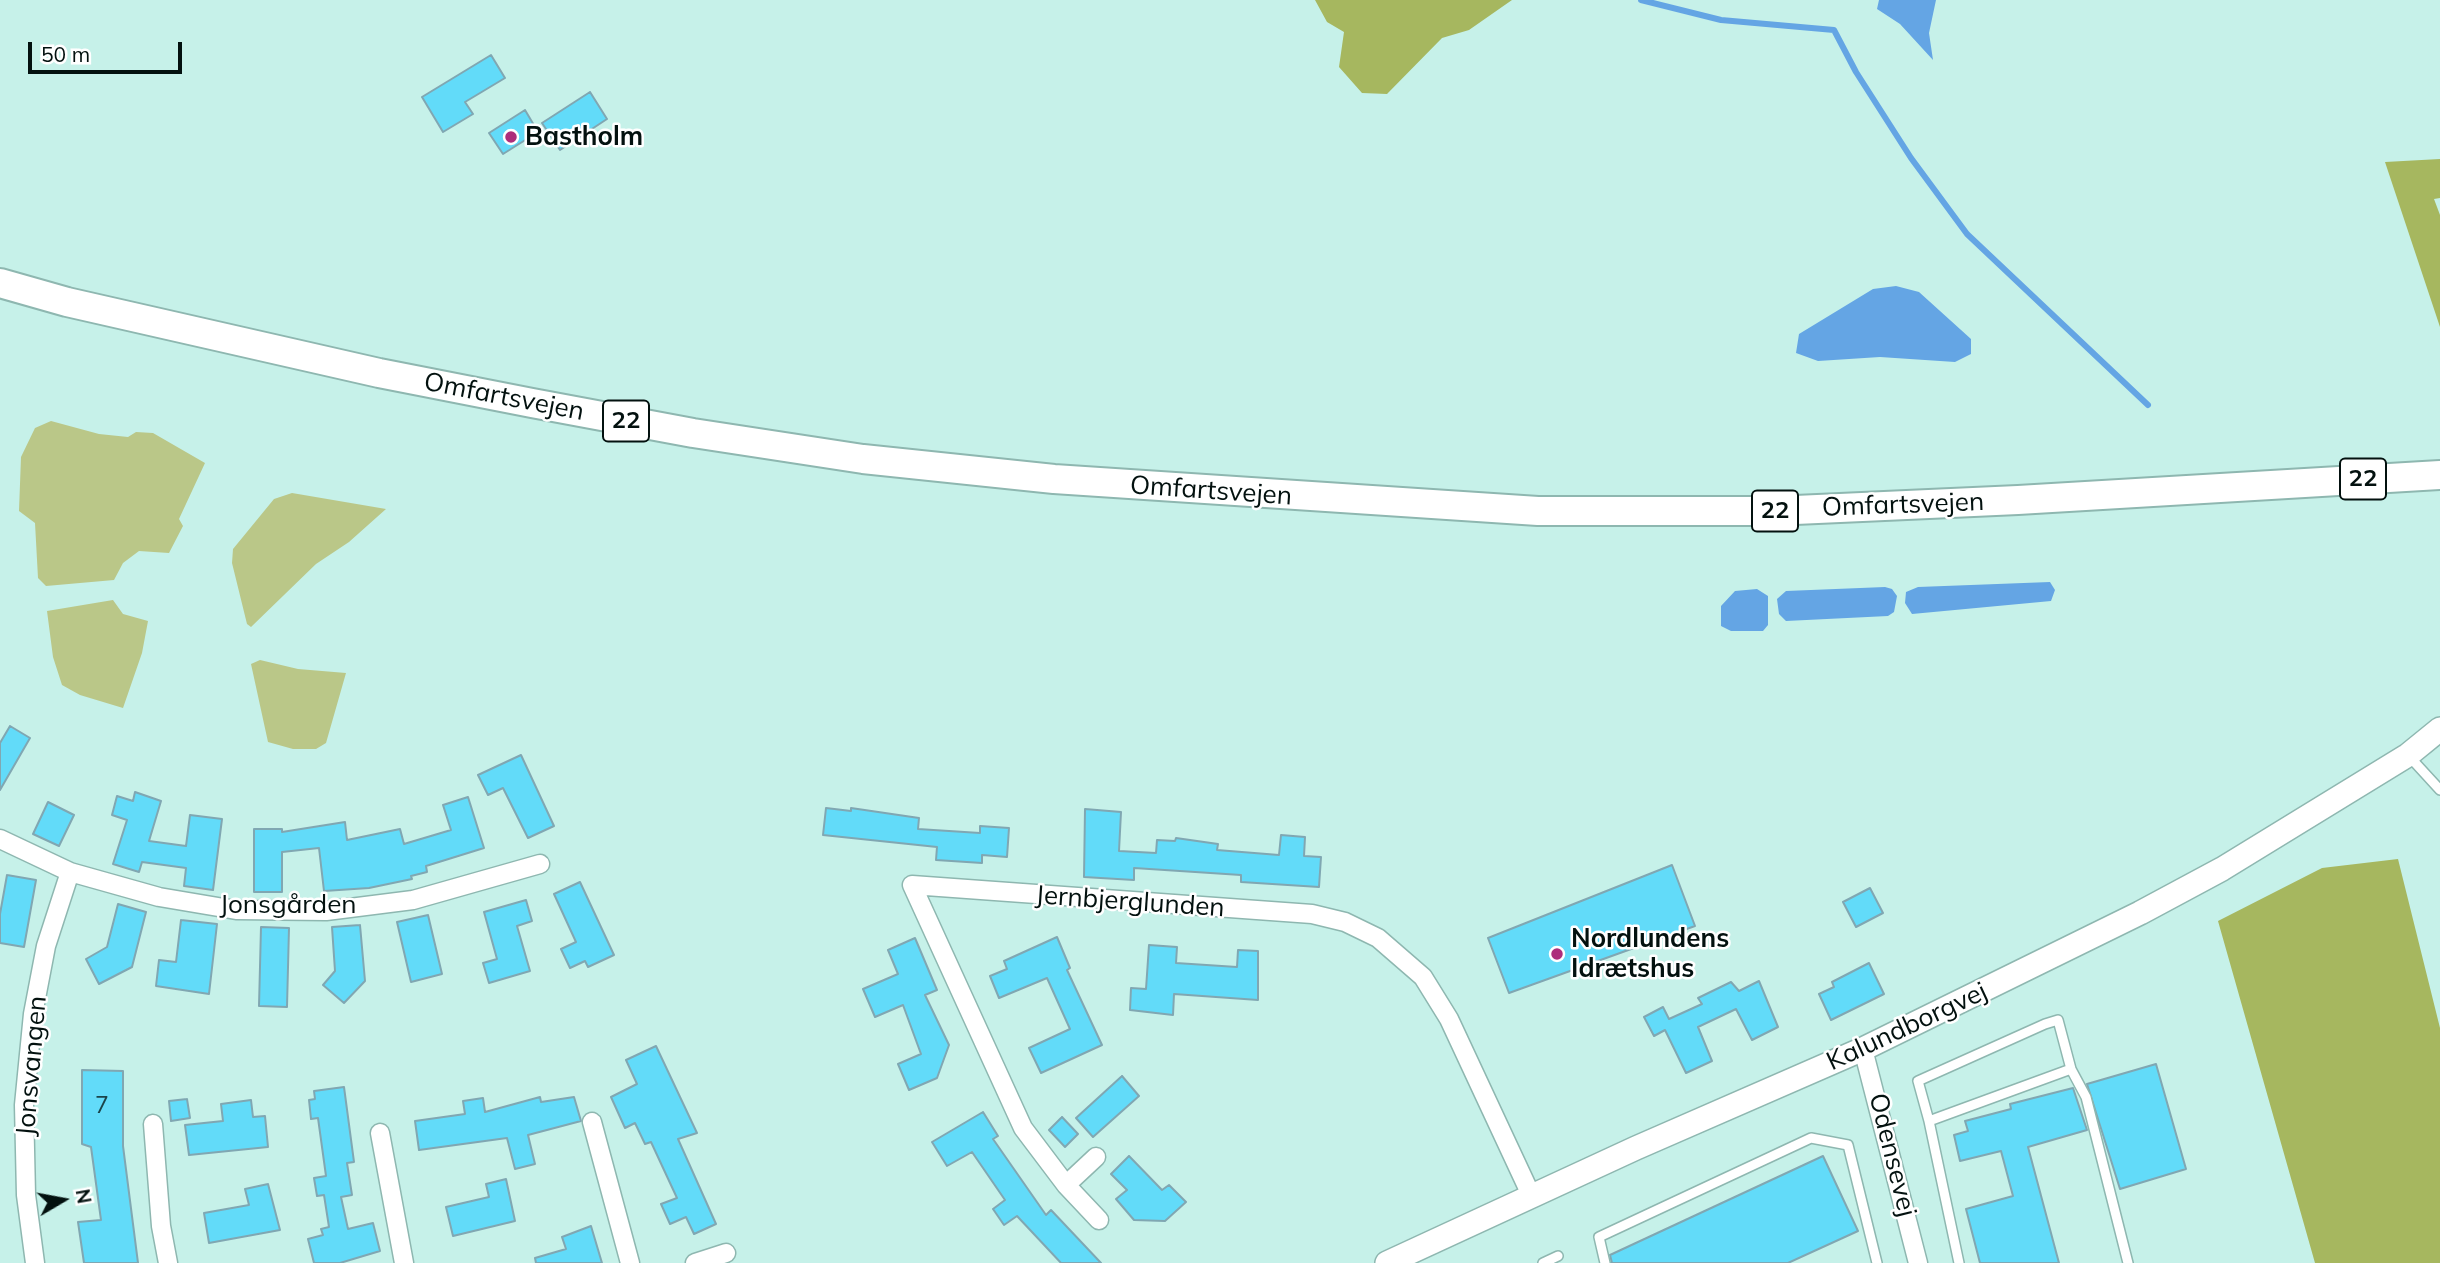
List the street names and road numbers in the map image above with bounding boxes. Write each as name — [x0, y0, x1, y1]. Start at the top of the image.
street label: Omfartsvejen — [421, 366, 587, 428]
road number: 22 — [603, 400, 649, 442]
road number: 22 — [2340, 458, 2386, 500]
street label: Omfartsvejen — [1129, 470, 1293, 512]
street label: Omfartsvejen — [1821, 487, 1985, 523]
road number: 22 — [1752, 490, 1798, 532]
street label: Jernbjerglunden — [1034, 880, 1226, 924]
street label: Jonsgården — [219, 889, 357, 921]
street label: Kalundborgvej — [1822, 976, 1992, 1078]
street label: Jonsvangen — [10, 995, 54, 1137]
street label: Odensevej — [1862, 1090, 1922, 1220]

